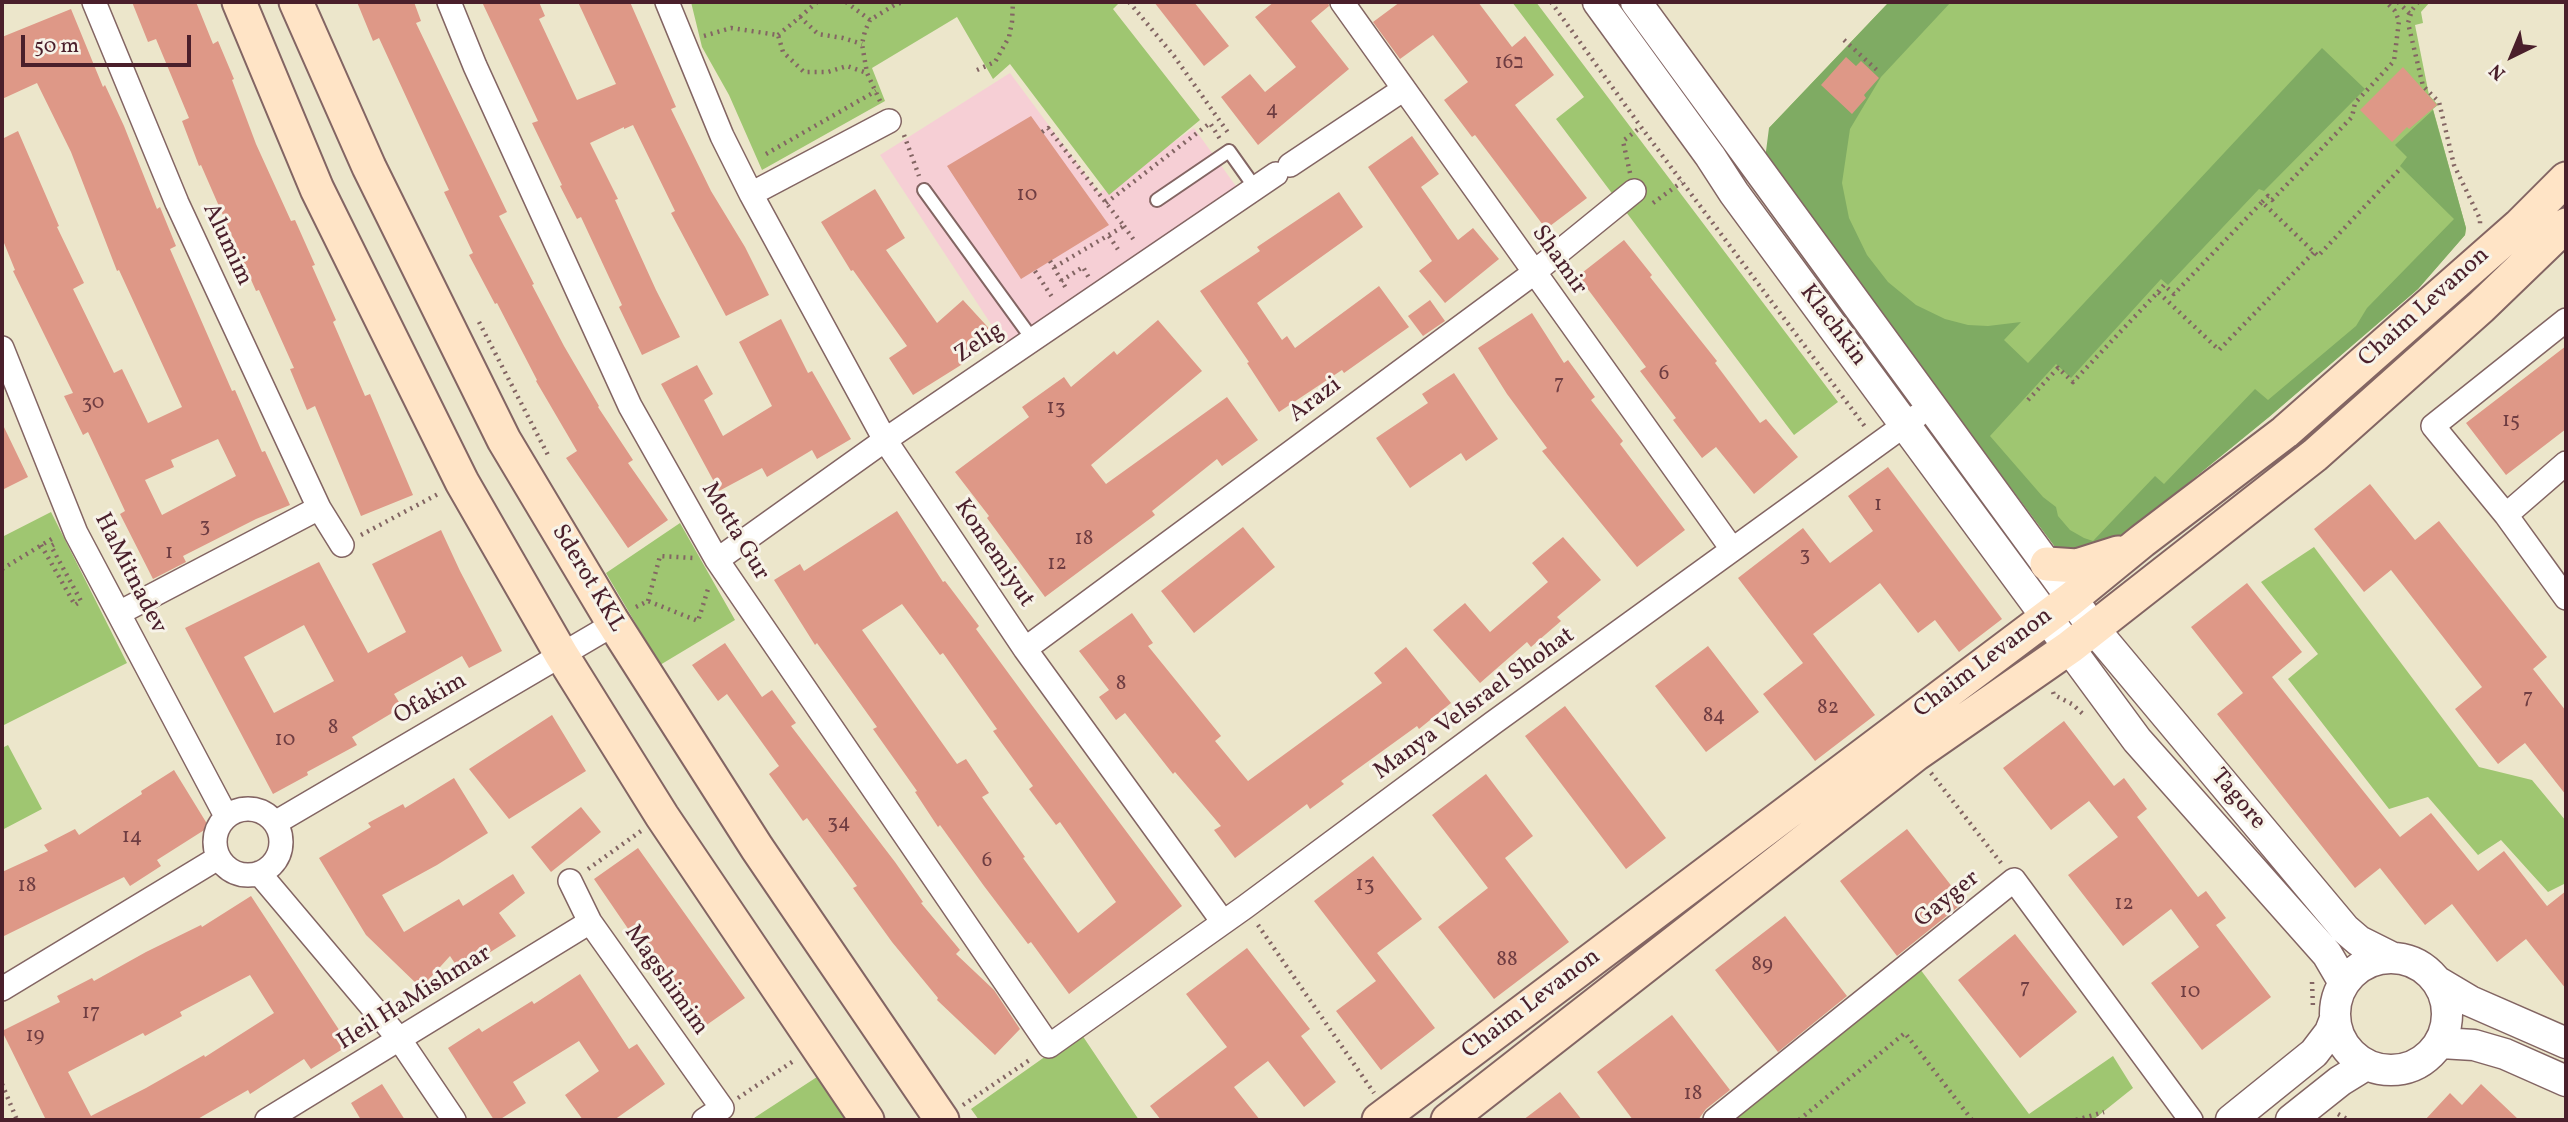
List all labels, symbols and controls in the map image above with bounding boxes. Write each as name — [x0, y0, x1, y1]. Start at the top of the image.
scale bar — [24, 21, 194, 65]
north arrow — [2477, 21, 2547, 91]
text: 50 m — [34, 32, 79, 61]
house number: 16ב — [1495, 51, 1523, 77]
text: N — [2484, 57, 2512, 86]
house number: 4 — [1266, 98, 1278, 124]
house number: 10 — [1017, 183, 1037, 209]
street label: Alumim — [194, 199, 258, 291]
street label: Shamir — [1524, 221, 1592, 301]
street label: Chaim Levanon — [2354, 242, 2496, 374]
street label: Klachkin — [1792, 280, 1872, 372]
street label: Zelig — [950, 317, 1010, 371]
house number: 6 — [1659, 362, 1669, 388]
street label: Arazi — [1284, 372, 1348, 430]
house number: 7 — [1554, 372, 1564, 398]
house number: 30 — [82, 391, 104, 417]
house number: 13 — [1047, 396, 1065, 422]
house number: 15 — [2502, 409, 2520, 435]
street label: Motta Gur — [694, 478, 774, 586]
house number: 1 — [1874, 493, 1882, 519]
street label: Komemiyut — [946, 495, 1040, 613]
street label: HaMitnadev — [86, 509, 172, 639]
house number: 3 — [200, 514, 210, 540]
street label: Sderot KKL — [544, 520, 630, 638]
house number: 18 — [1075, 527, 1093, 553]
house number: 1 — [165, 541, 173, 567]
house number: 3 — [1800, 543, 1810, 569]
house number: 12 — [1047, 552, 1067, 578]
street label: Chaim Levanon — [1909, 603, 2059, 725]
street label: Manya VeIsrael Shohat — [1369, 622, 1581, 788]
street label: Ofakim — [389, 668, 473, 732]
house number: 8 — [1116, 672, 1126, 698]
house number: 7 — [2523, 686, 2533, 712]
house number: 82 — [1817, 696, 1839, 722]
house number: 84 — [1703, 704, 1725, 730]
house number: 8 — [328, 716, 338, 742]
house number: 10 — [275, 728, 295, 754]
street label: Tagore — [2203, 764, 2271, 836]
house number: 34 — [827, 811, 851, 837]
house number: 14 — [122, 825, 142, 851]
house number: 6 — [982, 849, 992, 875]
street label: Gayger — [1910, 865, 1986, 935]
house number: 13 — [1356, 873, 1374, 899]
house number: 18 — [18, 874, 36, 900]
house number: 12 — [2114, 892, 2134, 918]
street label: Magshimim — [616, 920, 714, 1042]
street label: Heil HaMishmar — [333, 940, 497, 1058]
street label: Chaim Levanon — [1457, 944, 1607, 1066]
house number: 88 — [1496, 948, 1518, 974]
house number: 89 — [1751, 953, 1773, 979]
house number: 7 — [2020, 976, 2030, 1002]
house number: 10 — [2180, 980, 2200, 1006]
house number: 17 — [82, 1001, 100, 1027]
house number: 19 — [25, 1024, 45, 1050]
house number: 18 — [1684, 1082, 1702, 1108]

